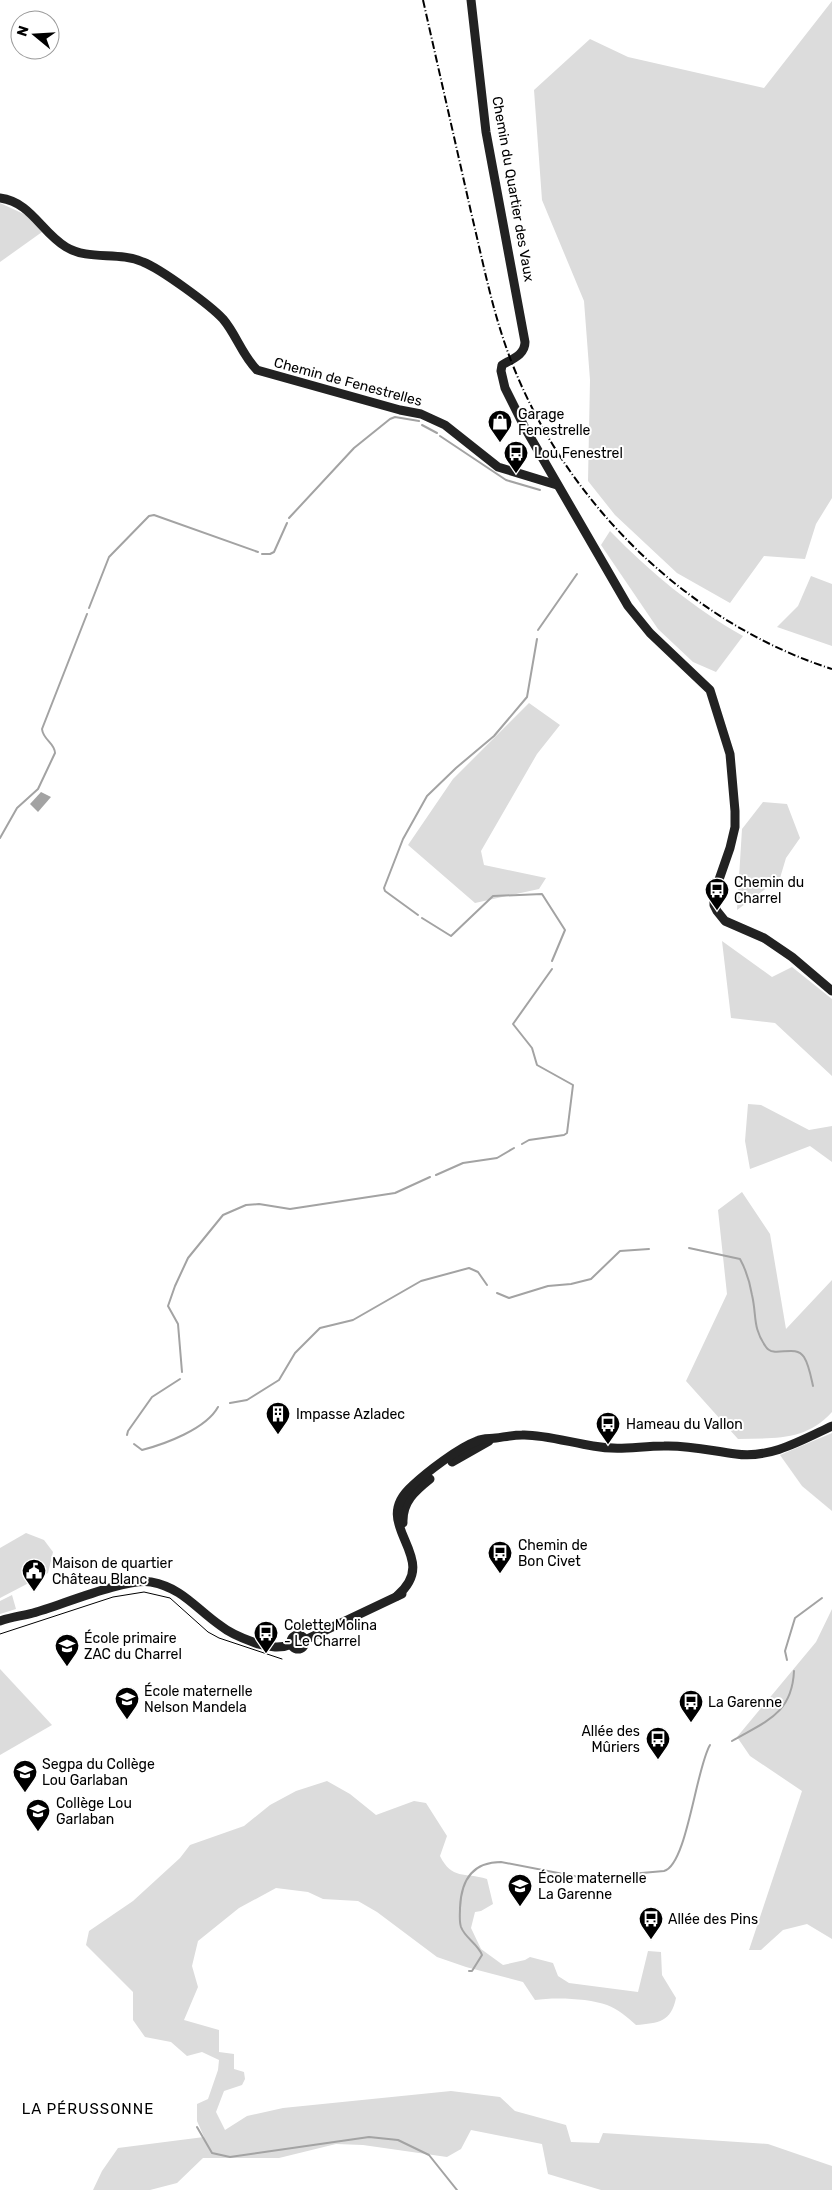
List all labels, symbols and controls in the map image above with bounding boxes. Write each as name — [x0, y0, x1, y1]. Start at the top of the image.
north arrow — [10, 10, 60, 60]
text: N — [13, 24, 33, 39]
street label: Chemin du Quartier des Vaux — [488, 95, 538, 284]
street label: Chemin de Fenestrelles — [272, 354, 424, 410]
place label: Garage Fenestrelle — [518, 406, 591, 439]
shop icon: Garage Fenestrelle — [487, 409, 513, 443]
bus stop icon: Lou Fenestrel — [503, 440, 529, 474]
place label: Lou Fenestrel — [534, 445, 623, 462]
place label: Chemin du Charrel — [734, 874, 804, 907]
bus stop icon: Chemin du Charrel — [704, 877, 730, 911]
building icon: Impasse Azladec — [265, 1401, 291, 1435]
place label: Impasse Azladec — [296, 1406, 405, 1423]
bus stop icon: Hameau du Vallon — [595, 1411, 621, 1445]
place label: Hameau du Vallon — [626, 1416, 743, 1433]
place label: Chemin de Bon Civet — [518, 1537, 588, 1570]
bus stop icon: Chemin de Bon Civet — [487, 1540, 513, 1574]
place label: Maison de quartier Château Blanc — [52, 1555, 173, 1588]
public building icon: Maison de quartier Château Blanc — [21, 1558, 47, 1592]
place label: Colette Molina - Le Charrel — [284, 1617, 377, 1650]
bus stop icon: Colette Molina - Le Charrel — [253, 1620, 279, 1654]
place label: École primaire ZAC du Charrel — [84, 1629, 182, 1663]
school or university icon: École primaire ZAC du Charrel — [54, 1633, 80, 1667]
place label: École maternelle Nelson Mandela — [144, 1682, 253, 1716]
school or university icon: École maternelle Nelson Mandela — [114, 1686, 140, 1720]
bus stop icon: La Garenne — [678, 1689, 704, 1723]
place label: La Garenne — [708, 1694, 782, 1711]
place label: Allée des Mûriers — [581, 1723, 640, 1756]
bus stop icon: Allée des Mûriers — [645, 1726, 671, 1760]
place label: Segpa du Collège Lou Garlaban — [42, 1756, 155, 1789]
school or university icon: Segpa du Collège Lou Garlaban — [12, 1759, 38, 1793]
place label: Collège Lou Garlaban — [56, 1795, 132, 1828]
school or university icon: Collège Lou Garlaban — [25, 1798, 51, 1832]
place label: École maternelle La Garenne — [538, 1869, 647, 1903]
school or university icon: École maternelle La Garenne — [507, 1873, 533, 1907]
bus stop icon: Allée des Pins — [638, 1906, 664, 1940]
place label: Allée des Pins — [668, 1911, 758, 1928]
district label: LA PÉRUSSONNE — [22, 2100, 154, 2118]

